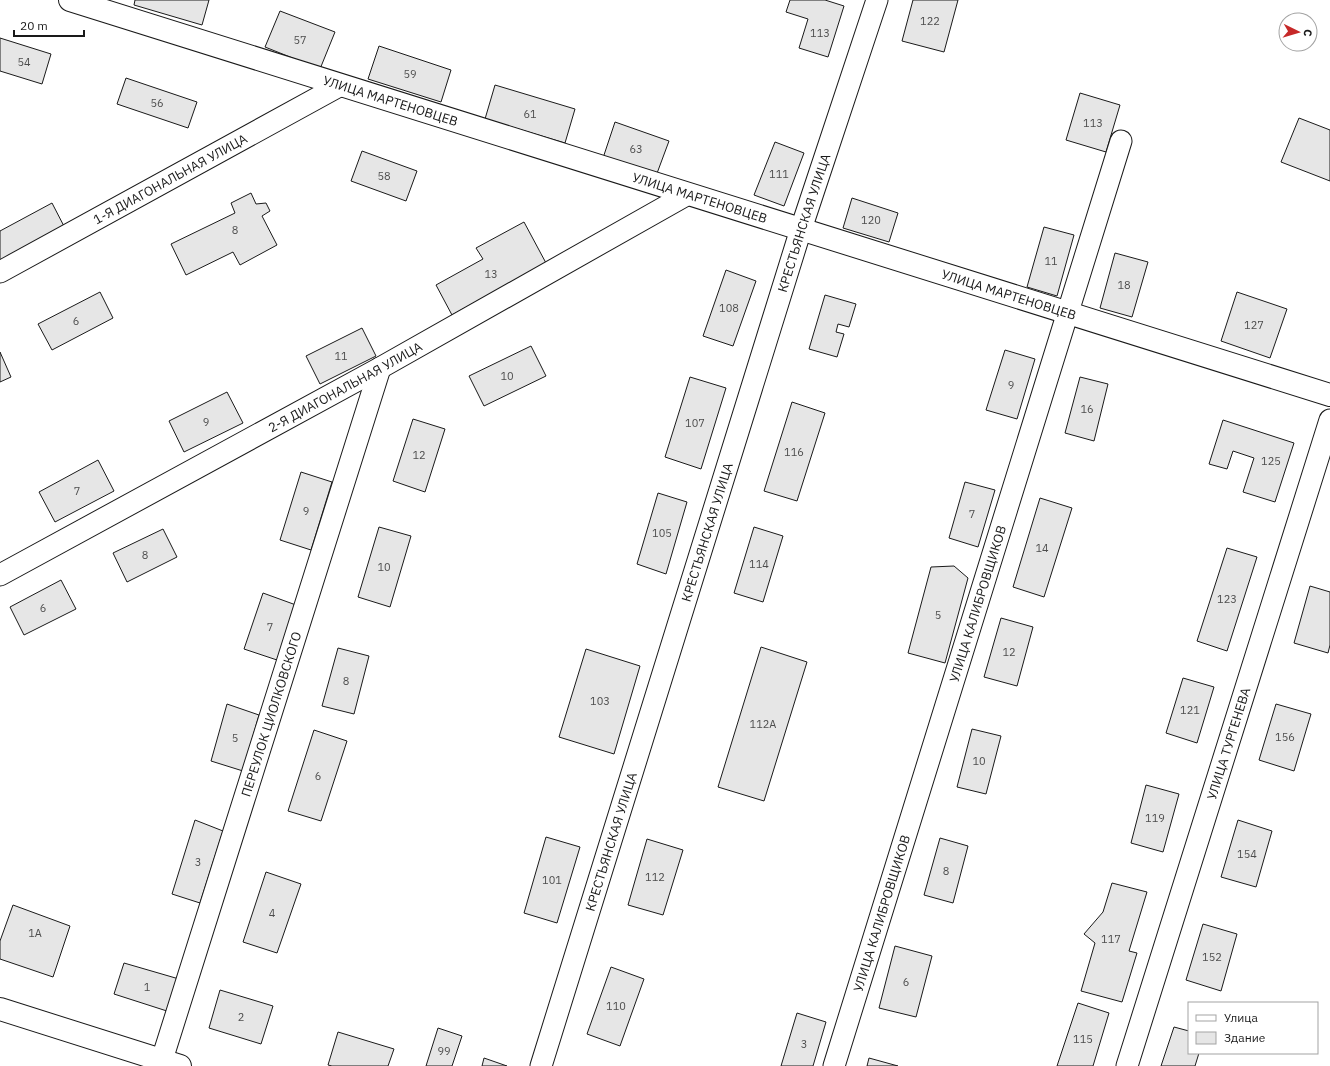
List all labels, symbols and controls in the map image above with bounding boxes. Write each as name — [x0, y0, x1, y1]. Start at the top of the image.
scale bar — [14, 12, 84, 38]
north arrow — [1278, 12, 1318, 52]
house number: 122 — [920, 14, 940, 28]
text: 20 m — [20, 18, 48, 33]
house number: 113 — [810, 26, 830, 40]
text: С — [1301, 29, 1315, 37]
house number: 57 — [293, 33, 307, 47]
house number: 54 — [17, 55, 31, 69]
house number: 59 — [403, 67, 417, 81]
street label: УЛИЦА МАРТЕНОВЦЕВ — [321, 71, 460, 130]
house number: 56 — [150, 96, 164, 110]
house number: 61 — [523, 107, 537, 121]
house number: 113 — [1083, 116, 1103, 130]
street label: 1-Я ДИАГОНАЛЬНАЯ УЛИЦА — [90, 129, 251, 228]
house number: 63 — [629, 142, 643, 156]
street label: КРЕСТЬЯНСКАЯ УЛИЦА — [773, 151, 834, 294]
house number: 111 — [769, 167, 789, 181]
street label: УЛИЦА МАРТЕНОВЦЕВ — [630, 168, 769, 227]
house number: 58 — [377, 169, 391, 183]
house number: 120 — [861, 213, 881, 227]
house number: 8 — [232, 223, 238, 237]
house number: 11 — [1044, 254, 1058, 268]
street label: УЛИЦА МАРТЕНОВЦЕВ — [939, 265, 1079, 323]
house number: 13 — [484, 267, 498, 281]
house number: 18 — [1117, 278, 1131, 292]
house number: 108 — [719, 301, 739, 315]
house number: 6 — [73, 314, 79, 328]
house number: 127 — [1244, 318, 1264, 332]
street label: 2-Я ДИАГОНАЛЬНАЯ УЛИЦА — [265, 337, 426, 436]
house number: 11 — [334, 349, 348, 363]
house number: 10 — [500, 369, 514, 383]
house number: 9 — [1008, 378, 1014, 392]
house number: 16 — [1080, 402, 1094, 416]
house number: 9 — [203, 415, 209, 429]
house number: 107 — [685, 416, 705, 430]
house number: 116 — [784, 445, 804, 459]
house number: 12 — [412, 448, 426, 462]
house number: 125 — [1261, 454, 1281, 468]
street label: КРЕСТЬЯНСКАЯ УЛИЦА — [677, 460, 737, 604]
house number: 7 — [74, 484, 80, 498]
house number: 9 — [303, 504, 309, 518]
house number: 7 — [969, 507, 975, 521]
street label: УЛИЦА КАЛИБРОВЩИКОВ — [945, 523, 1010, 684]
house number: 105 — [652, 526, 672, 540]
house number: 14 — [1035, 541, 1049, 555]
house number: 8 — [142, 548, 148, 562]
house number: 114 — [749, 557, 769, 571]
house number: 10 — [377, 560, 391, 574]
house number: 123 — [1217, 592, 1237, 606]
house number: 6 — [40, 601, 46, 615]
house number: 5 — [935, 608, 941, 622]
house number: 7 — [267, 620, 273, 634]
street label: ПЕРЕУЛОК ЦИОЛКОВСКОГО — [237, 629, 305, 799]
house number: 12 — [1002, 645, 1016, 659]
house number: 8 — [343, 674, 349, 688]
street label: УЛИЦА ТУРГЕНЕВА — [1203, 685, 1254, 802]
house number: 103 — [590, 694, 610, 708]
house number: 121 — [1180, 703, 1200, 717]
house number: 112А — [750, 717, 776, 731]
house number: 156 — [1275, 730, 1295, 744]
house number: 5 — [232, 731, 238, 745]
house number: 10 — [972, 754, 986, 768]
house number: 6 — [315, 769, 321, 783]
street label: КРЕСТЬЯНСКАЯ УЛИЦА — [581, 769, 640, 913]
house number: 119 — [1145, 811, 1165, 825]
street label: УЛИЦА КАЛИБРОВЩИКОВ — [849, 833, 914, 994]
house number: 154 — [1237, 847, 1257, 861]
house number: 3 — [195, 855, 201, 869]
house number: 8 — [943, 864, 949, 878]
house number: 112 — [645, 870, 665, 884]
house number: 101 — [542, 873, 562, 887]
house number: 4 — [269, 906, 276, 920]
house number: 1А — [28, 926, 42, 940]
house number: 117 — [1101, 932, 1121, 946]
house number: 152 — [1202, 950, 1222, 964]
house number: 6 — [903, 975, 909, 989]
house number: 1 — [144, 980, 151, 994]
house number: 110 — [606, 999, 626, 1013]
legend — [1188, 1002, 1318, 1054]
house number: 2 — [238, 1010, 244, 1024]
text: Улица — [1224, 1010, 1258, 1025]
text: Здание — [1224, 1030, 1266, 1045]
house number: 115 — [1073, 1032, 1093, 1046]
house number: 3 — [801, 1037, 807, 1051]
house number: 99 — [437, 1044, 451, 1058]

